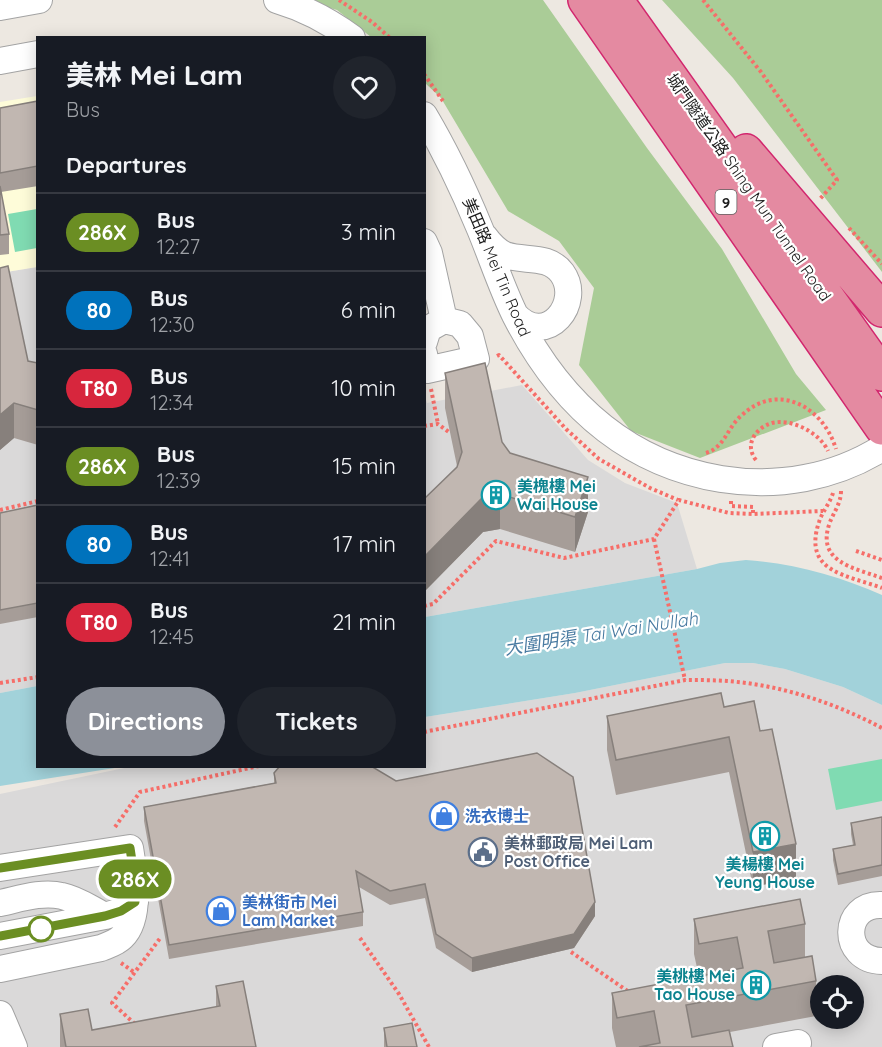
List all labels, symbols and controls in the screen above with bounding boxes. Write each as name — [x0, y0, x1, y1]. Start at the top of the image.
button: heart — [333, 56, 396, 119]
text: 美林 Mei Lam — [66, 57, 243, 92]
street label: 城門隧道公路 Shing Mun Tunnel Road — [662, 69, 836, 305]
text: Bus — [66, 97, 100, 122]
text: Departures — [66, 151, 187, 179]
road number: 9 — [716, 190, 736, 214]
street label: 美田路 Mei Tin Road — [459, 195, 535, 339]
text: Bus — [157, 206, 195, 234]
text: 3 min — [341, 218, 396, 246]
text: 286X — [78, 219, 127, 245]
text: 12:27 — [157, 234, 200, 259]
text: Bus — [150, 284, 188, 312]
text: 6 min — [341, 296, 396, 324]
text: 80 — [87, 297, 111, 323]
text: 12:30 — [150, 312, 195, 337]
text: Bus — [150, 362, 188, 390]
text: 10 min — [331, 374, 396, 402]
text: T80 — [80, 375, 118, 401]
text: 12:34 — [150, 390, 193, 415]
text: Bus — [157, 440, 195, 468]
text: 15 min — [332, 452, 396, 480]
text: 286X — [78, 453, 127, 479]
text: 12:39 — [157, 468, 201, 493]
place label: 美槐樓 Mei Wai House — [517, 476, 598, 514]
building icon: 美槐樓 Mei Wai House — [480, 479, 512, 511]
text: Bus — [150, 518, 188, 546]
text: 17 min — [333, 530, 396, 558]
text: 80 — [87, 531, 111, 557]
text: 12:41 — [150, 546, 190, 571]
text: Bus — [150, 596, 188, 624]
water label: 大圍明渠 Tai Wai Nullah — [503, 606, 700, 660]
text: 21 min — [332, 608, 396, 636]
text: T80 — [80, 609, 118, 635]
text: 12:45 — [150, 624, 194, 649]
button: Directions — [66, 687, 225, 756]
button: Tickets — [237, 687, 396, 756]
shop icon: 洗衣博士 — [428, 800, 460, 832]
place label: 洗衣博士 — [465, 806, 529, 826]
building icon: 美楊樓 Mei Yeung House — [749, 820, 781, 852]
place label: 美林郵政局 Mei Lam Post Office — [504, 833, 653, 871]
public building icon: 美林郵政局 Mei Lam Post Office — [467, 836, 499, 868]
place label: 美楊樓 Mei Yeung House — [715, 854, 815, 892]
line badge: 286X — [93, 860, 177, 898]
text: 286X — [111, 866, 159, 892]
place label: 美林街市 Mei Lam Market — [242, 892, 337, 930]
shop icon: 美林街市 Mei Lam Market — [205, 895, 237, 927]
unlabelled marker — [28, 916, 54, 942]
place label: 美桃樓 Mei Tao House — [654, 966, 735, 1004]
building icon: 美桃樓 Mei Tao House — [740, 969, 772, 1001]
map controls — [810, 975, 864, 1029]
button: locate — [810, 975, 864, 1029]

